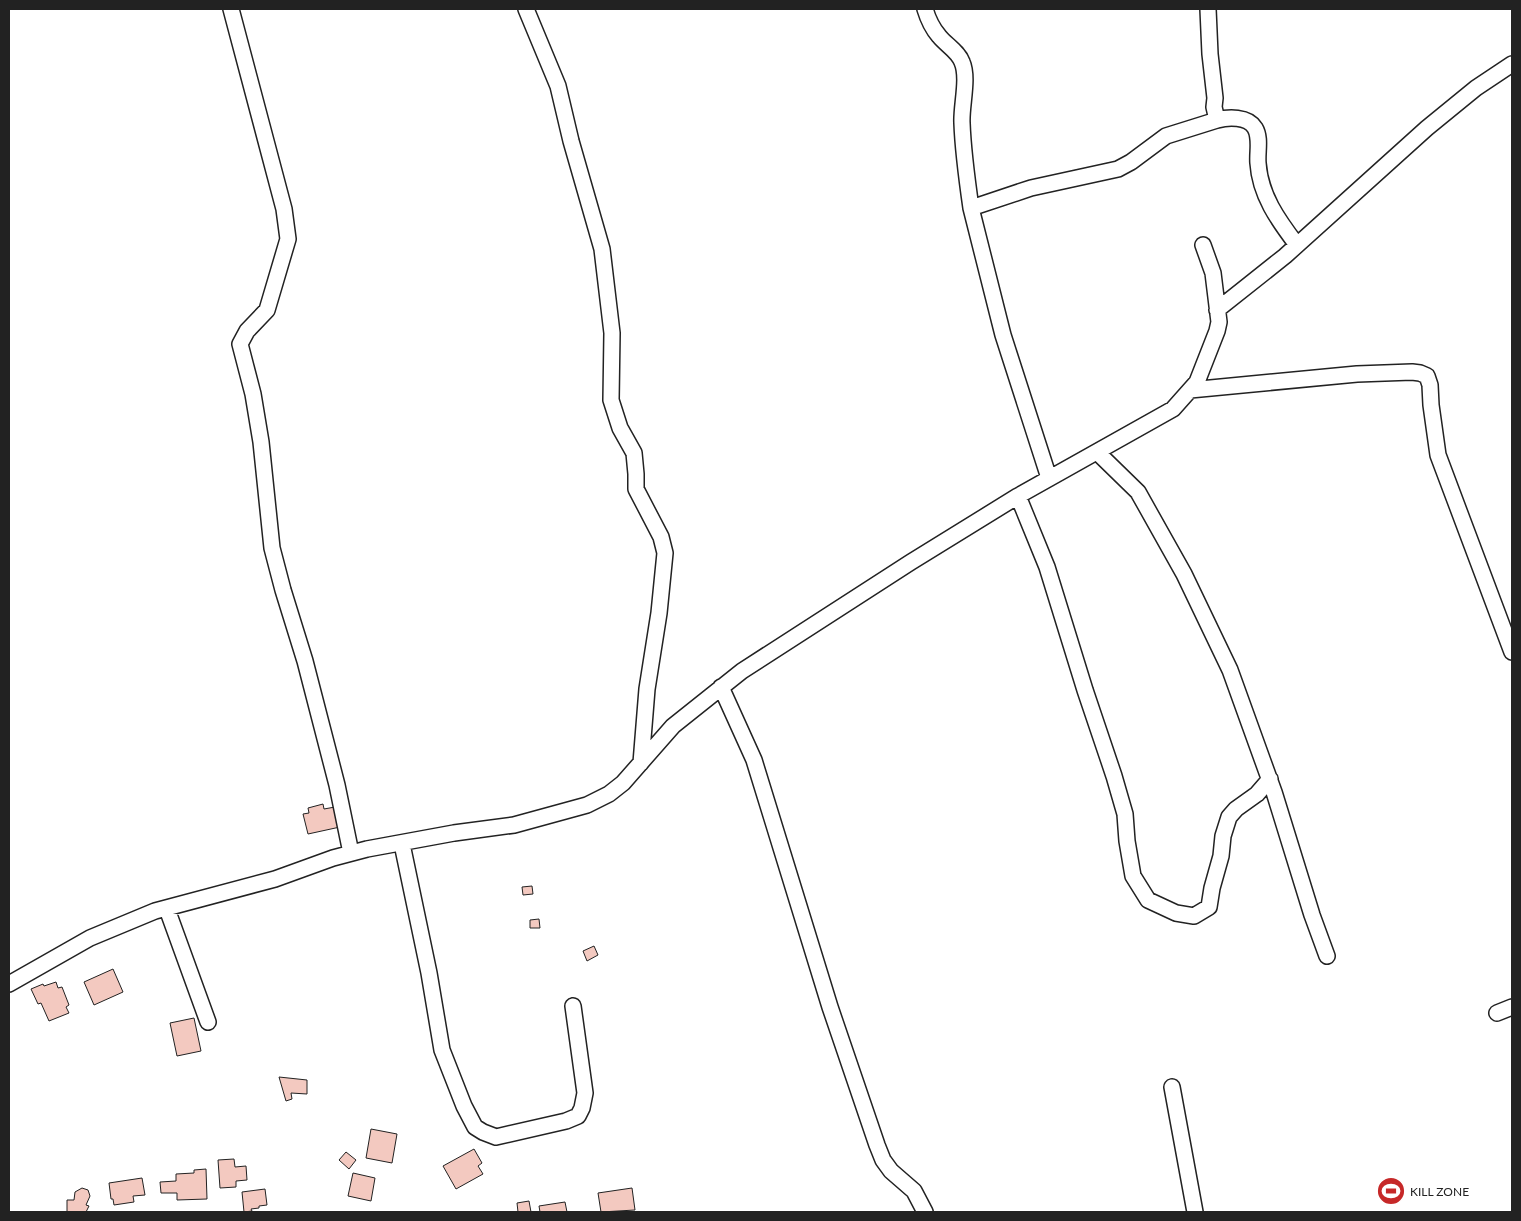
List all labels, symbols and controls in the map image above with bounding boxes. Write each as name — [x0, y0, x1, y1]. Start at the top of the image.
sports icon: KILL ZONE — [1376, 1176, 1406, 1206]
place label: KILL ZONE — [1410, 1184, 1469, 1199]

